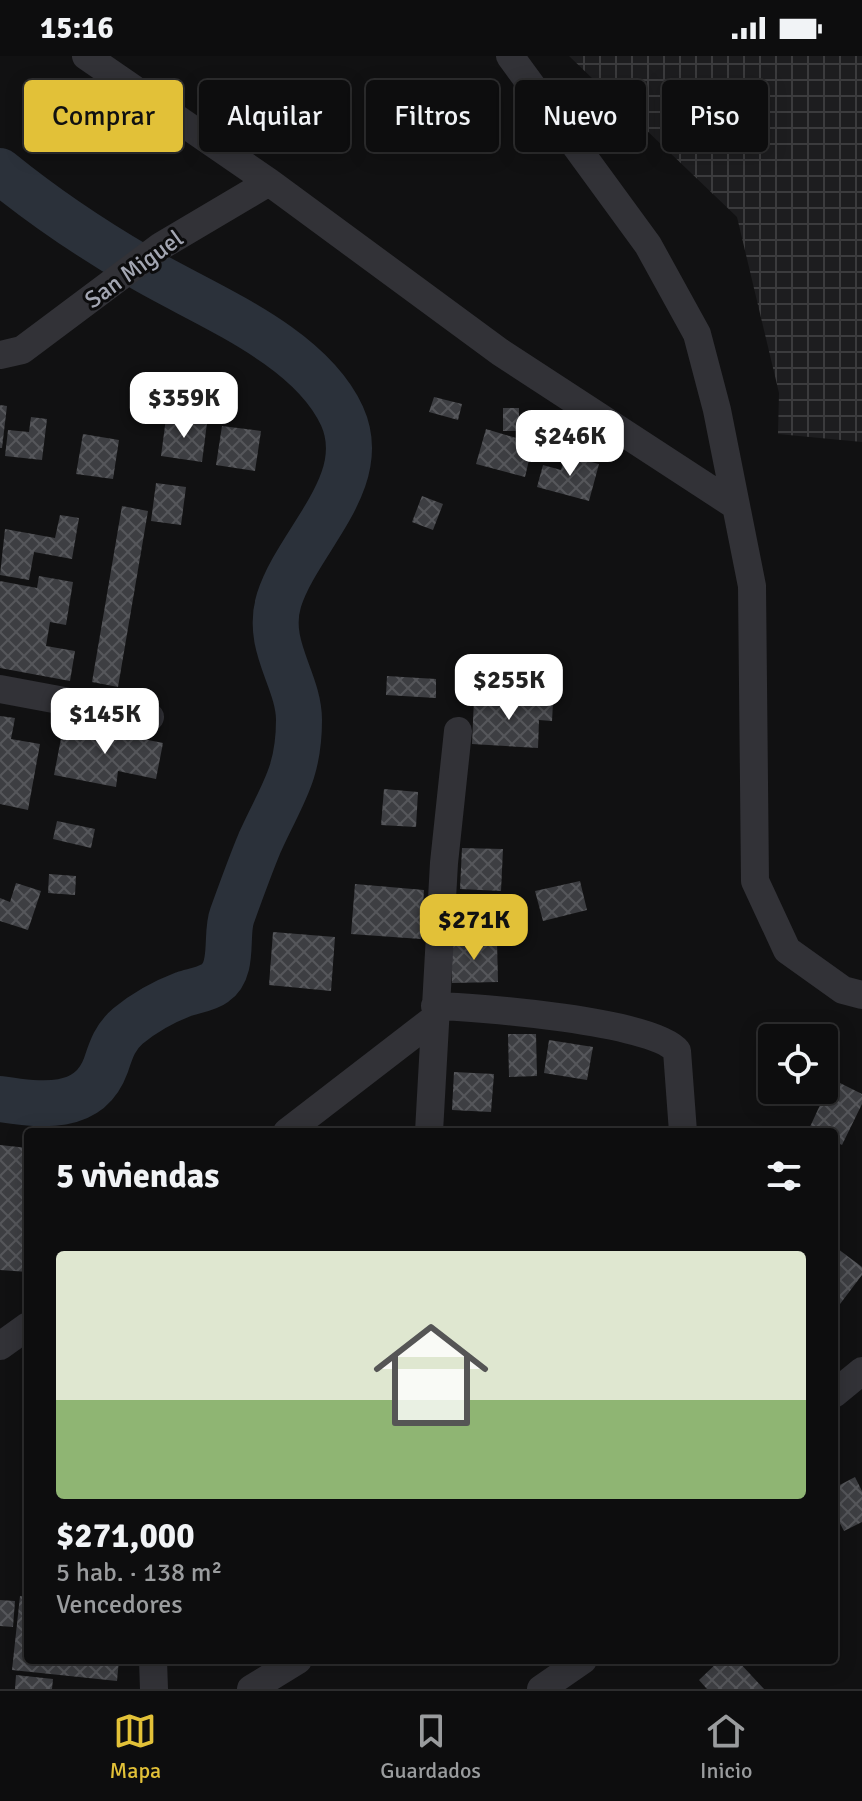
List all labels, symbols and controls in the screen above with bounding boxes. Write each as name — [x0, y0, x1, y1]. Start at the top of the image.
text: 15:16 — [40, 10, 114, 47]
chip: Comprar — [24, 80, 183, 152]
chip: Alquilar — [199, 80, 350, 152]
chip: Filtros — [366, 80, 499, 152]
chip: Nuevo — [515, 80, 646, 152]
chip: Piso — [662, 80, 768, 152]
street label: San Miguel — [79, 223, 189, 315]
pin: $359K — [128, 372, 240, 440]
text: $359K — [148, 382, 220, 414]
pin: $246K — [514, 410, 626, 478]
text: $246K — [534, 420, 606, 452]
pin: $255K — [453, 654, 565, 722]
text: $255K — [473, 664, 545, 696]
pin: $145K — [49, 688, 161, 756]
text: $145K — [69, 698, 141, 730]
pin: $271K — [418, 894, 530, 962]
text: $271K — [438, 904, 510, 936]
map controls — [758, 1024, 838, 1104]
button: locate — [758, 1024, 838, 1104]
icon: filters — [762, 1154, 806, 1198]
text: 5 viviendas — [56, 1155, 219, 1197]
icon: home — [359, 1303, 503, 1447]
text: $271,000 — [56, 1515, 195, 1557]
text: 5 hab. · 138 m² — [56, 1557, 223, 1589]
text: Vencedores — [56, 1589, 183, 1621]
tab: Mapa — [110, 1709, 161, 1784]
tab: Guardados — [380, 1709, 481, 1784]
tab: Inicio — [700, 1709, 752, 1784]

